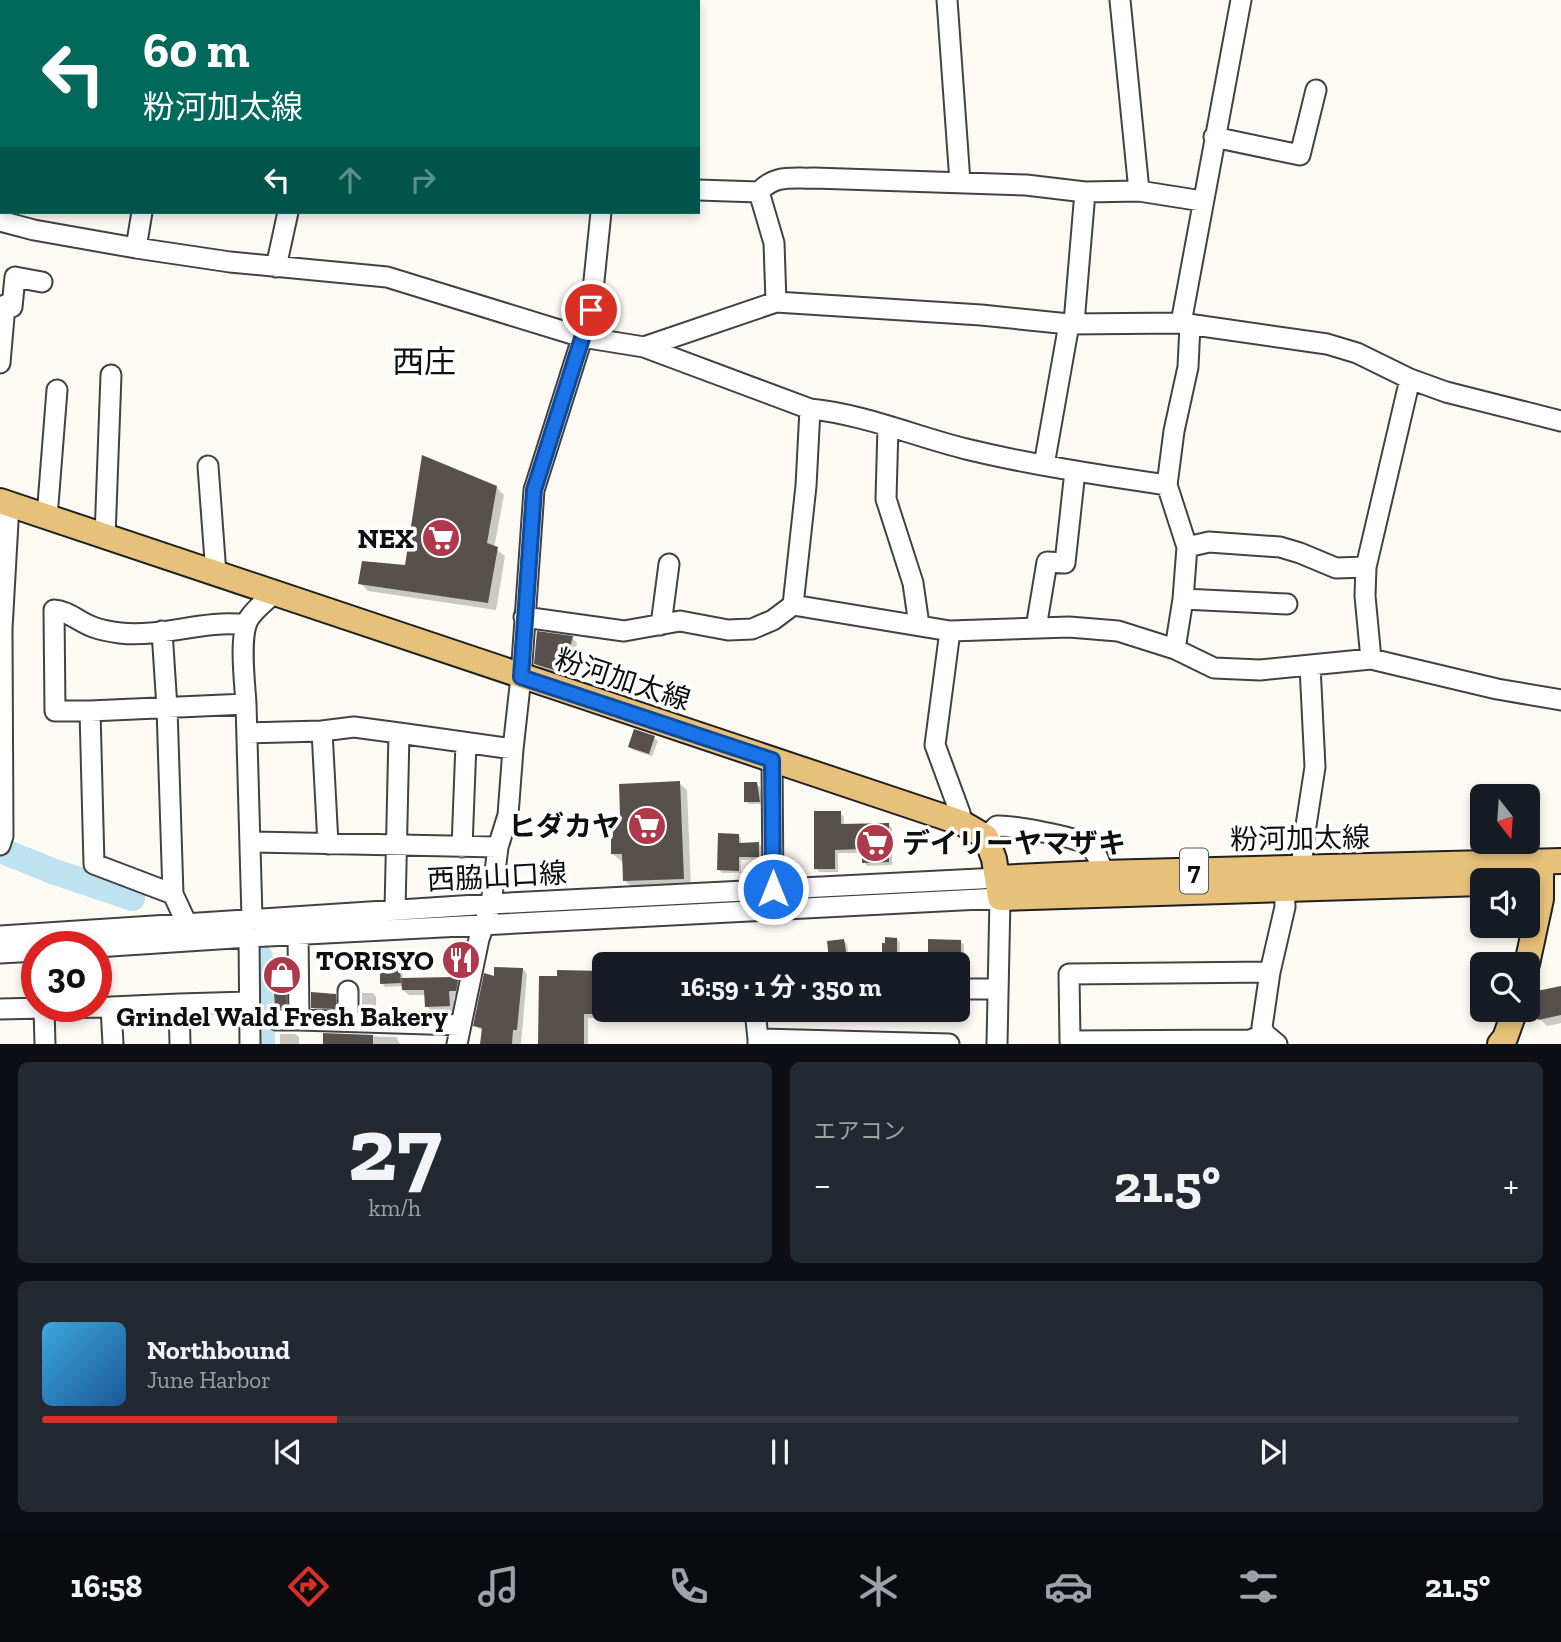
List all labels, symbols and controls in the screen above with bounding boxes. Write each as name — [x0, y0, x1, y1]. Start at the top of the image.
text: 60 m — [143, 21, 250, 80]
icon: left — [28, 28, 119, 119]
text: 粉河加太線 — [143, 88, 303, 126]
icon: left — [258, 161, 296, 199]
icon: ahead — [331, 161, 369, 199]
icon: right — [404, 161, 442, 199]
pin — [561, 280, 621, 340]
icon: arrive — [572, 291, 610, 329]
district label: 西庄 — [392, 343, 456, 381]
supermarket icon: NEX — [420, 517, 462, 559]
place label: NEX — [357, 522, 414, 555]
street label: 粉河加太線 — [551, 642, 695, 717]
north arrow — [1470, 784, 1540, 854]
map controls — [1470, 784, 1540, 1022]
supermarket icon: ヒダカヤ — [626, 805, 668, 847]
place label: ヒダカヤ — [508, 810, 620, 843]
street label: 粉河加太線 — [1230, 821, 1370, 856]
supermarket icon: デイリーヤマザキ — [854, 822, 896, 864]
place label: デイリーヤマザキ — [902, 827, 1126, 860]
road number: 7 — [1180, 848, 1208, 894]
position arrow — [736, 852, 810, 926]
street label: 西脇山口線 — [426, 856, 568, 897]
button: sound — [1470, 868, 1540, 938]
speed limit sign: 30 — [21, 931, 112, 1022]
restaurant icon: TORISYO — [440, 939, 482, 981]
place label: TORISYO — [316, 944, 434, 977]
button: search — [1470, 952, 1540, 1022]
shop icon: Grindel Wald Fresh Bakery — [261, 954, 303, 996]
text: 16:59 · 1 分 · 350 m — [680, 971, 882, 1003]
place label: Grindel Wald Fresh Bakery — [116, 1000, 448, 1033]
text: 27 — [348, 1094, 442, 1203]
text: エアコン — [814, 1117, 906, 1145]
text: 21.5° — [1114, 1153, 1221, 1215]
text: − — [814, 1162, 831, 1208]
text: + — [1503, 1162, 1519, 1208]
text: km/h — [369, 1194, 421, 1222]
text: Northbound — [147, 1334, 290, 1366]
text: June Harbor — [147, 1366, 271, 1394]
icon: previous — [269, 1433, 307, 1471]
icon: pause — [761, 1433, 799, 1471]
icon: next — [1254, 1433, 1292, 1471]
icon: directions — [284, 1562, 333, 1611]
icon: music — [474, 1562, 523, 1611]
icon: phone — [664, 1562, 713, 1611]
icon: climate — [854, 1562, 903, 1611]
icon: car — [1044, 1562, 1093, 1611]
icon: filters — [1234, 1562, 1283, 1611]
text: 16:58 — [71, 1567, 143, 1605]
text: 21.5° — [1425, 1567, 1490, 1605]

